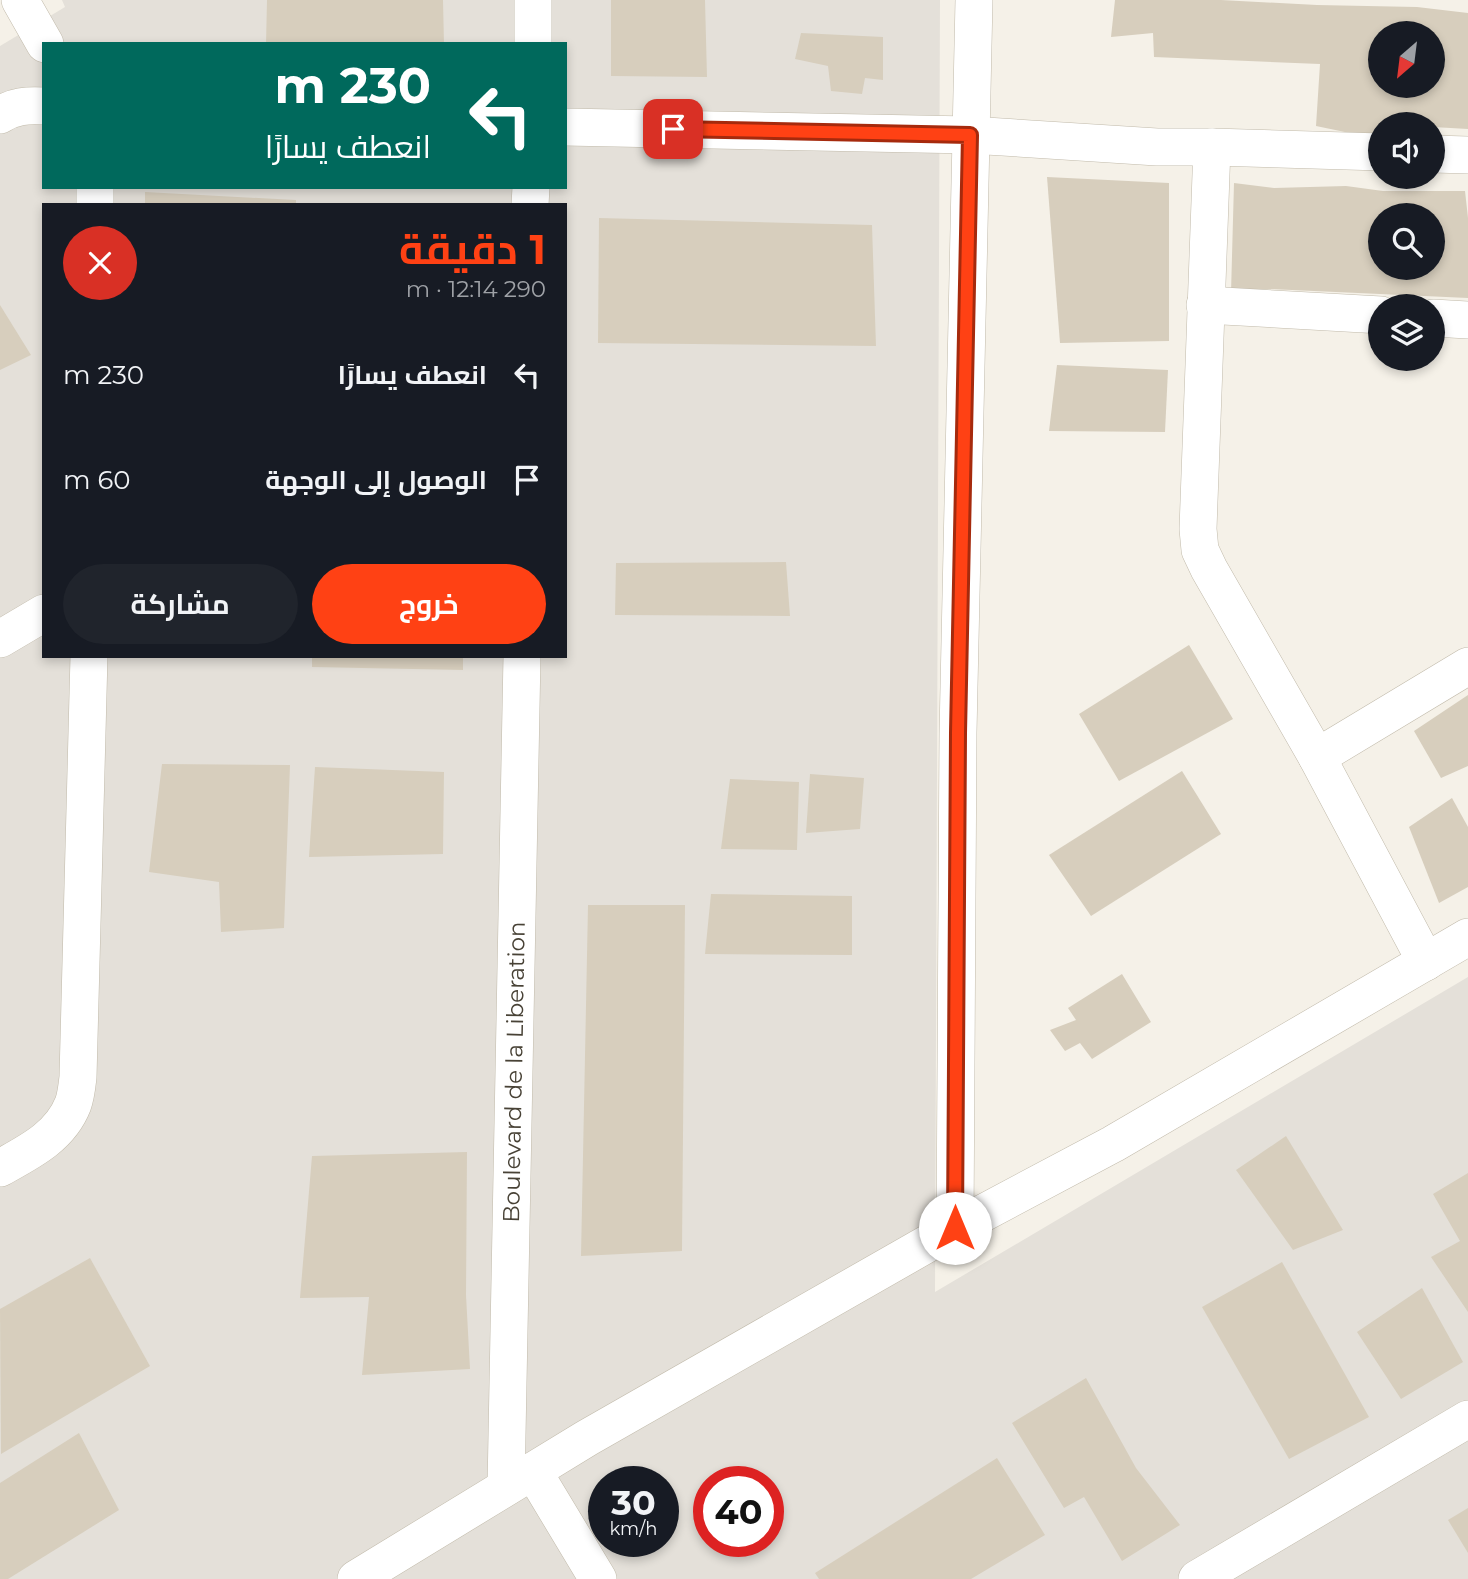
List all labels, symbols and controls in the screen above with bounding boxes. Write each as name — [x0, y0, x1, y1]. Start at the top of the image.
north arrow — [1368, 21, 1446, 98]
map controls — [1368, 21, 1445, 371]
text: 230 m — [275, 56, 431, 115]
icon: left — [455, 70, 546, 161]
pin — [643, 99, 703, 159]
icon: arrive — [654, 110, 692, 148]
button: sound — [1368, 112, 1445, 189]
text: انعطف يسارًا — [265, 127, 431, 166]
button: search — [1368, 203, 1445, 280]
text: 1 دقيقة — [399, 223, 546, 275]
button: close — [63, 226, 137, 300]
text: 290 m · 12:14 — [406, 275, 546, 303]
button: layers — [1368, 294, 1445, 371]
icon: left — [508, 356, 546, 394]
text: 230 m — [63, 359, 144, 391]
text: انعطف يسارًا — [338, 359, 487, 391]
icon: arrive — [508, 461, 546, 499]
text: 60 m — [63, 464, 130, 496]
text: الوصول إلى الوجهة — [265, 464, 487, 496]
button: مشاركة — [63, 564, 298, 644]
button: خروج — [312, 564, 546, 644]
street label: Boulevard de la Liberation — [497, 921, 531, 1223]
position arrow — [918, 1191, 992, 1265]
speed limit sign: 40 — [693, 1466, 784, 1557]
text: 30 — [611, 1481, 656, 1524]
text: km/h — [609, 1518, 658, 1540]

